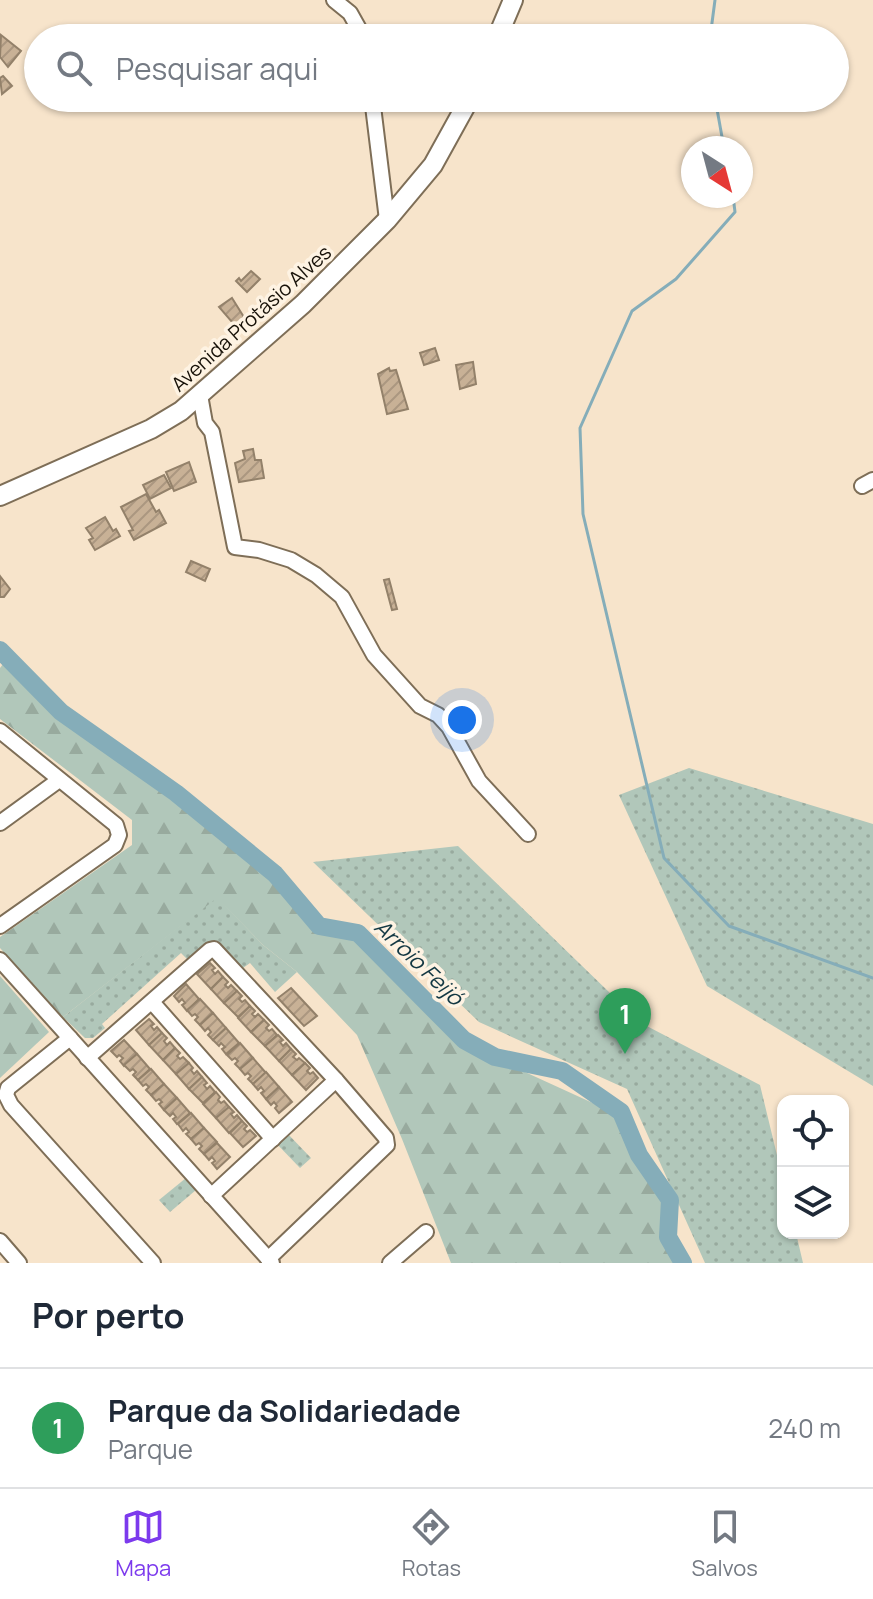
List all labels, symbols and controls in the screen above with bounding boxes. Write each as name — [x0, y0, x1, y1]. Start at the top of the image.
search box — [24, 24, 849, 112]
icon: search — [52, 46, 96, 90]
text: Pesquisar aqui — [116, 48, 318, 89]
north arrow — [681, 136, 753, 208]
street label: Avenida Protásio Alves — [165, 239, 337, 397]
your location — [442, 700, 482, 740]
water label: Arroio Feijó — [368, 912, 471, 1013]
pin: 1 — [599, 988, 651, 1054]
map controls — [777, 1095, 849, 1239]
button: locate — [777, 1095, 849, 1167]
button: layers — [777, 1167, 849, 1239]
text: Por perto — [32, 1292, 185, 1338]
text: Parque da Solidariedade — [108, 1390, 461, 1431]
text: 1 — [52, 1410, 64, 1446]
text: 240 m — [768, 1410, 841, 1446]
text: Parque — [108, 1431, 193, 1467]
tab: Mapa — [115, 1505, 171, 1583]
tab: Rotas — [402, 1505, 461, 1583]
tab: Salvos — [692, 1505, 758, 1583]

